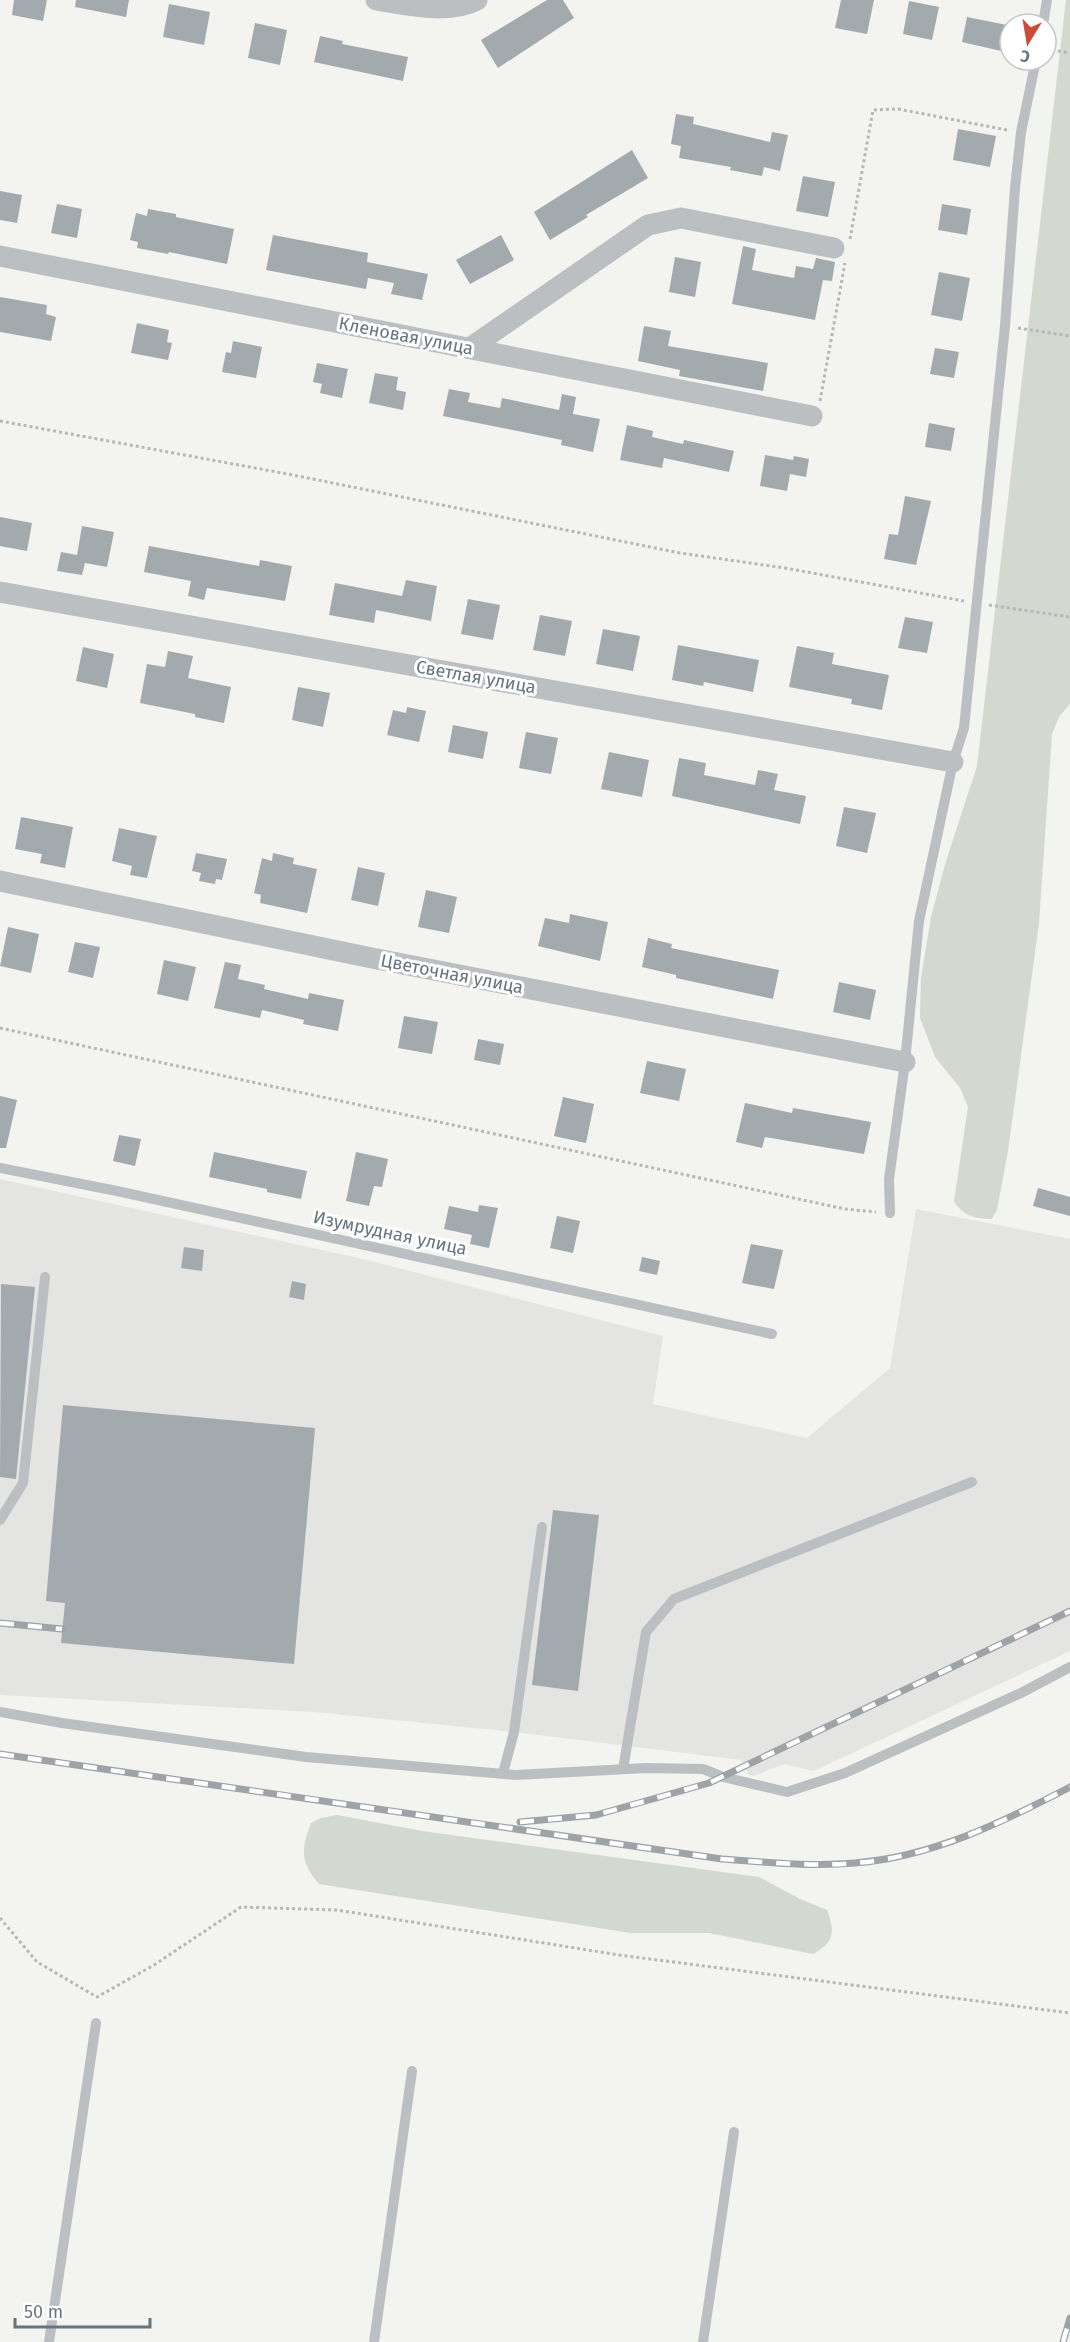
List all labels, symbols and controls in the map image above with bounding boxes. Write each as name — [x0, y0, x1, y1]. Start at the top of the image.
north arrow — [998, 12, 1058, 72]
text: С — [1018, 46, 1032, 66]
street label: Кленовая улица — [337, 312, 475, 360]
street label: Светлая улица — [414, 656, 538, 698]
street label: Цветочная улица — [379, 949, 525, 999]
street label: Изумрудная улица — [311, 1206, 469, 1260]
scale bar — [15, 2291, 150, 2329]
text: 50 m — [24, 2301, 63, 2323]

